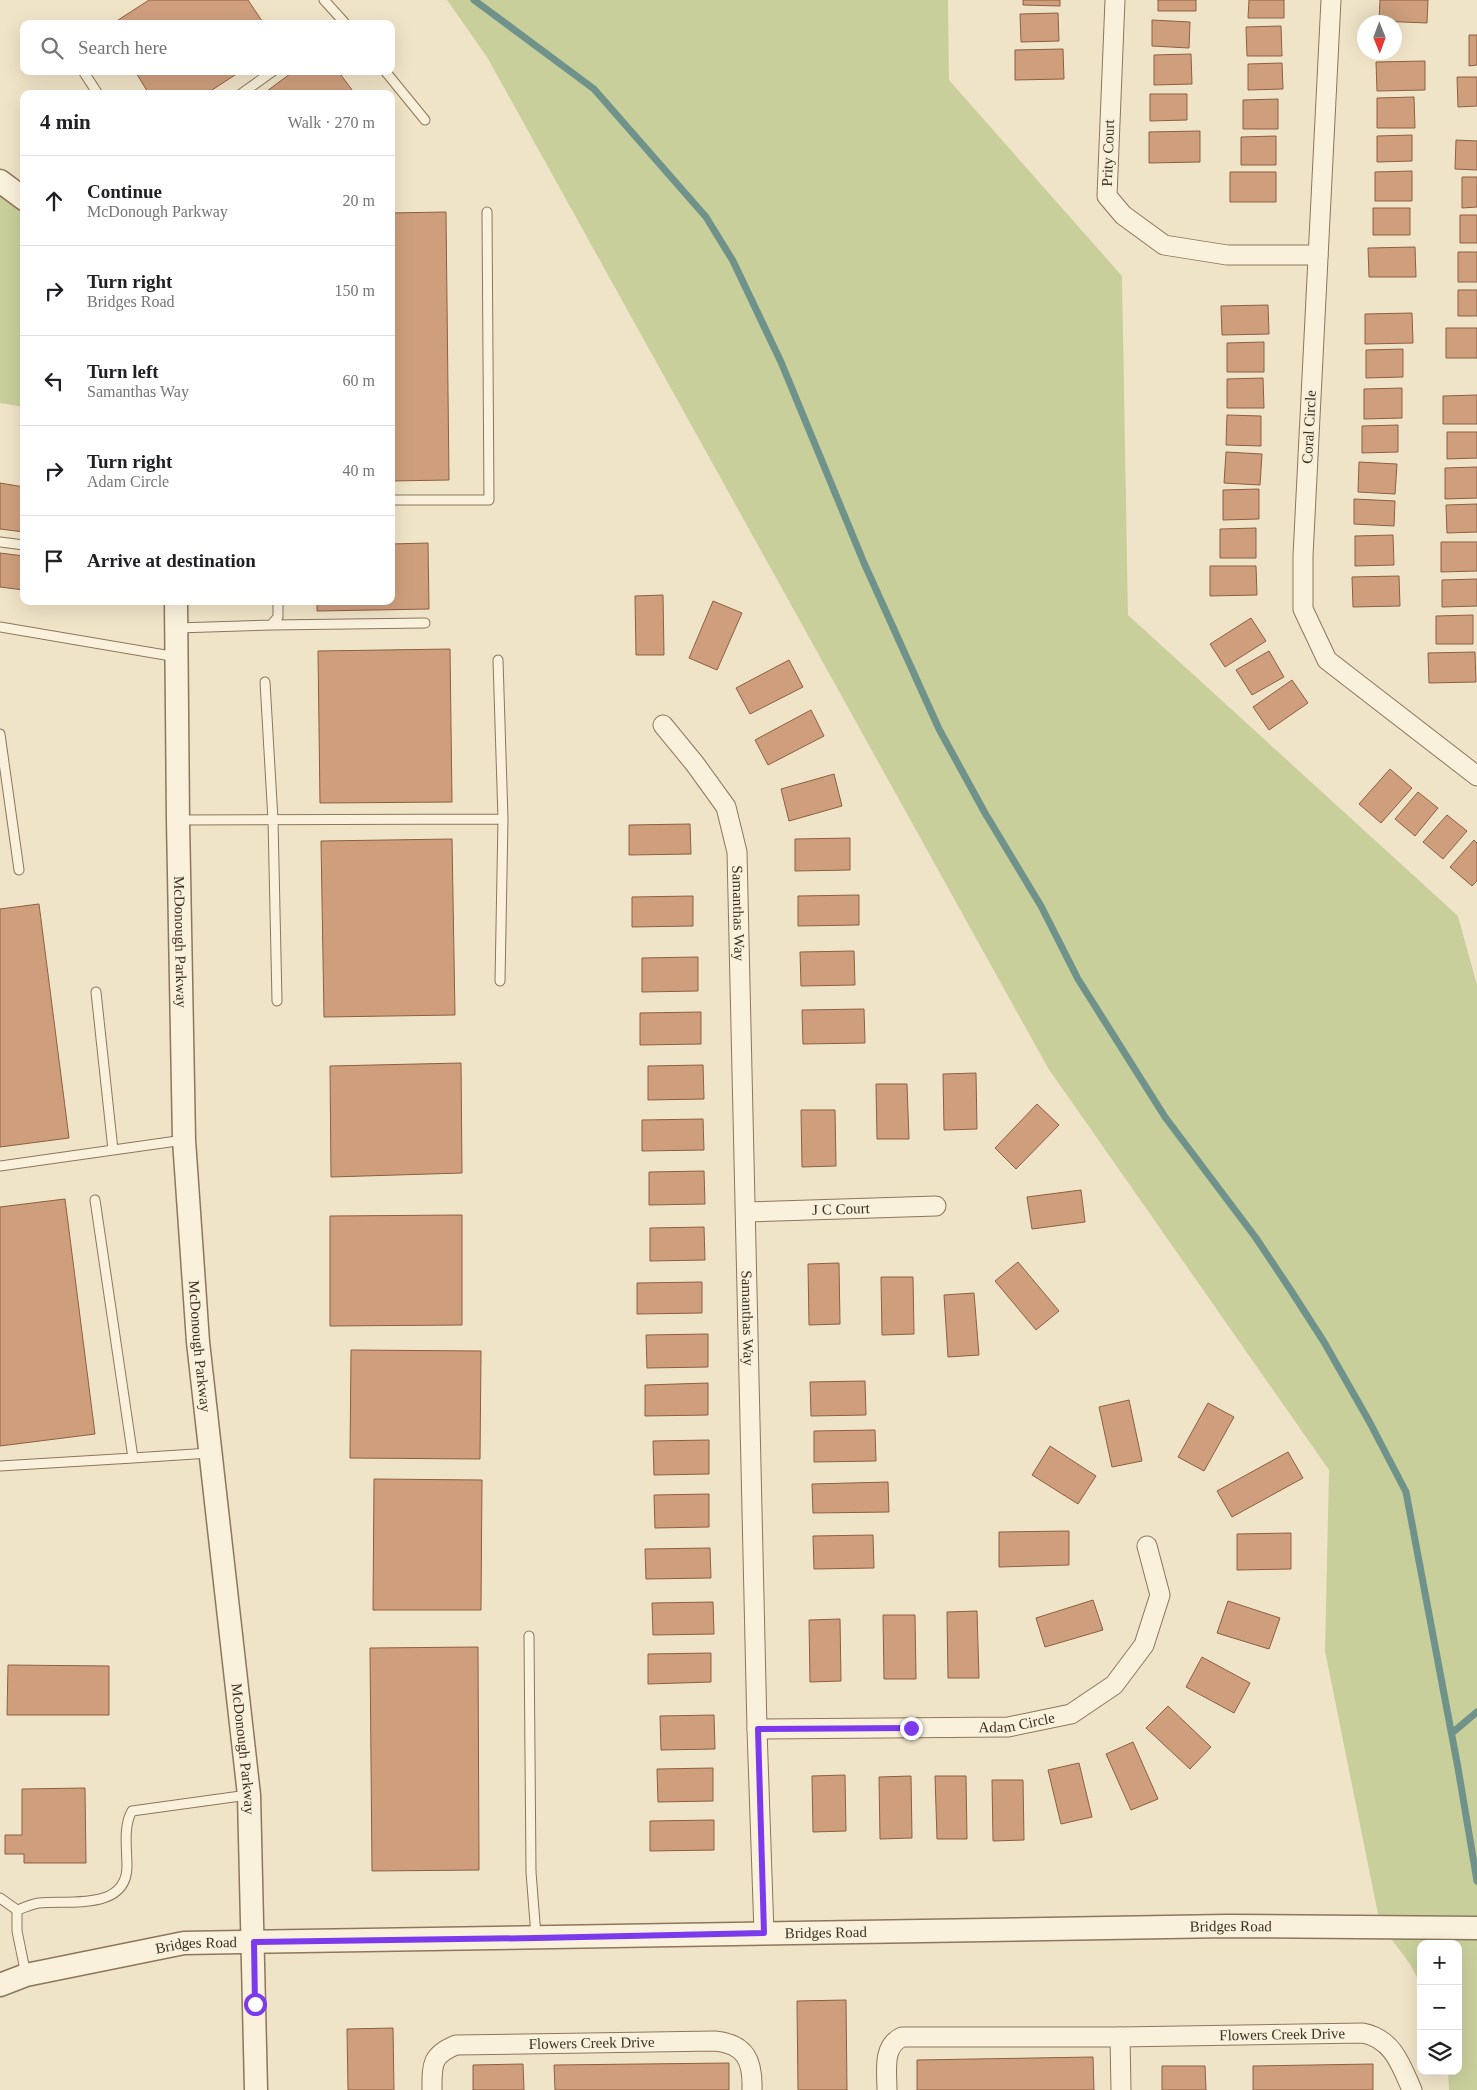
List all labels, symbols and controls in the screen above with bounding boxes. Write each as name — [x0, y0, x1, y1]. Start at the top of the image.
north arrow — [1357, 15, 1402, 60]
search box — [20, 20, 395, 75]
icon: search — [38, 34, 66, 62]
text: Search here — [78, 37, 167, 58]
text: 4 min — [40, 110, 91, 134]
text: Walk · 270 m — [288, 114, 375, 131]
street label: Prity Court — [1099, 118, 1117, 187]
text: Continue — [87, 181, 162, 202]
icon: ahead — [40, 187, 68, 215]
text: 20 m — [343, 192, 375, 209]
text: McDonough Parkway — [87, 203, 228, 220]
text: Turn right — [87, 271, 172, 292]
icon: right — [40, 277, 68, 305]
text: 150 m — [335, 282, 375, 299]
text: Bridges Road — [87, 293, 175, 310]
text: Turn left — [87, 361, 159, 382]
icon: left — [40, 367, 68, 395]
text: 60 m — [343, 372, 375, 389]
text: Samanthas Way — [87, 383, 189, 400]
street label: Coral Circle — [1299, 389, 1319, 464]
text: Turn right — [87, 451, 172, 472]
icon: right — [40, 457, 68, 485]
text: 40 m — [343, 462, 375, 479]
text: Adam Circle — [87, 473, 169, 490]
icon: arrive — [40, 547, 68, 575]
text: Arrive at destination — [87, 550, 256, 571]
street label: Samanthas Way — [729, 865, 747, 962]
street label: McDonough Parkway — [171, 876, 190, 1009]
street label: J C Court — [812, 1200, 871, 1218]
street label: Samanthas Way — [739, 1270, 757, 1367]
street label: McDonough Parkway — [186, 1280, 214, 1413]
street label: McDonough Parkway — [228, 1682, 257, 1815]
street label: Adam Circle — [978, 1709, 1057, 1736]
route end — [900, 1717, 923, 1740]
street label: Bridges Road — [1190, 1918, 1272, 1935]
street label: Bridges Road — [785, 1924, 868, 1941]
street label: Bridges Road — [154, 1934, 238, 1957]
map controls — [1417, 1940, 1462, 2075]
button: + — [1417, 1940, 1462, 1985]
button: − — [1417, 1985, 1462, 2030]
route start — [244, 1993, 267, 2016]
street label: Flowers Creek Drive — [1219, 2025, 1346, 2043]
button: layers — [1417, 2030, 1462, 2075]
street label: Flowers Creek Drive — [529, 2034, 655, 2052]

